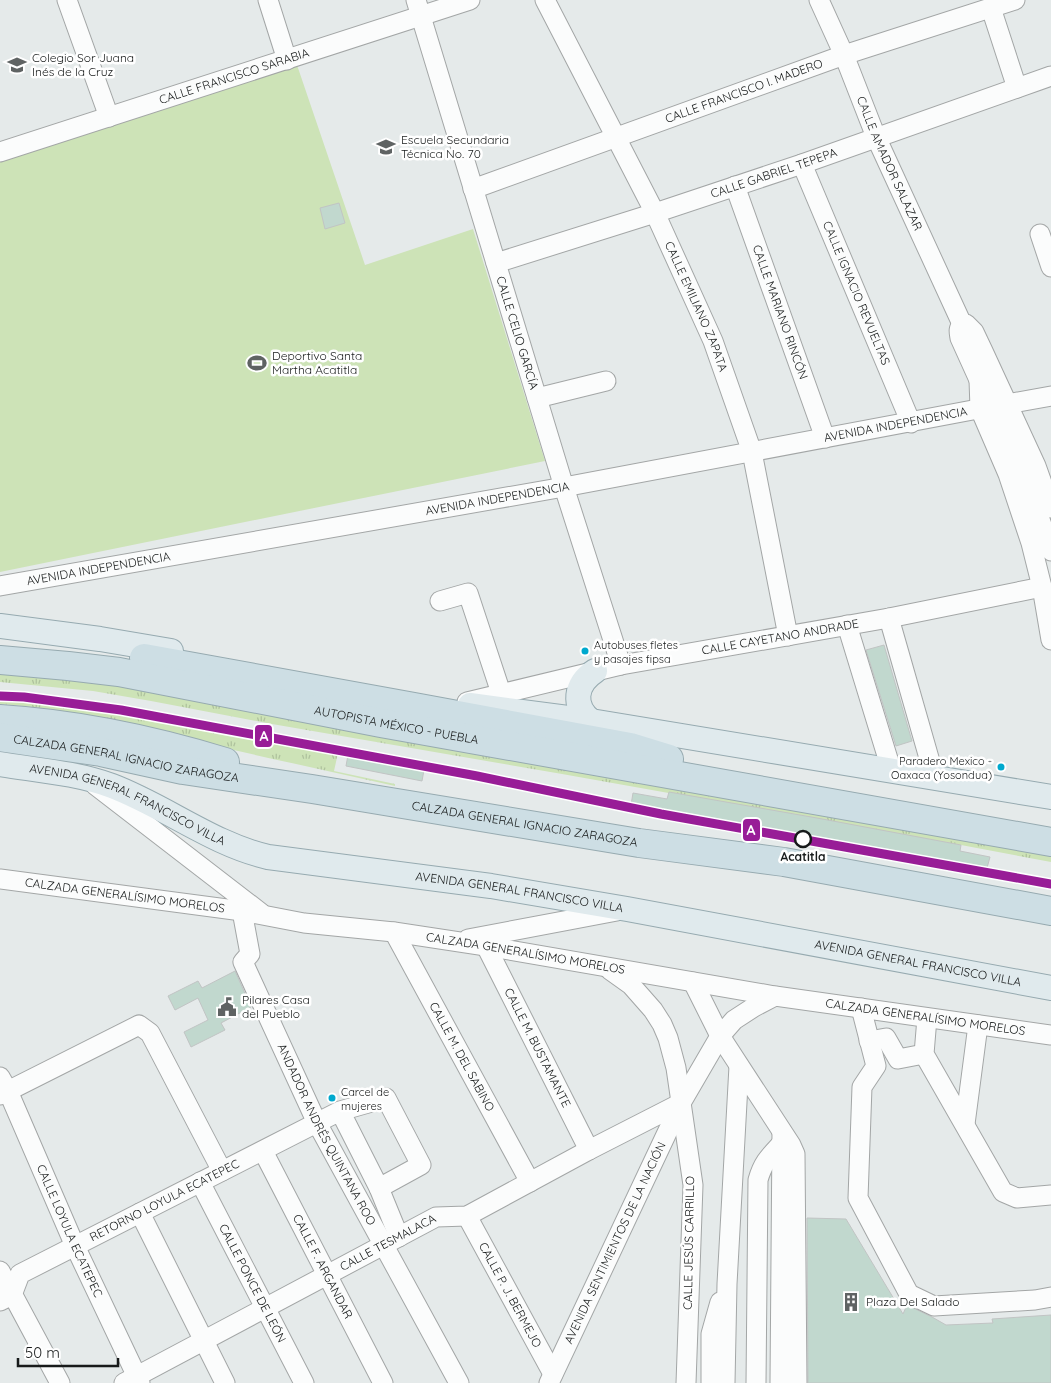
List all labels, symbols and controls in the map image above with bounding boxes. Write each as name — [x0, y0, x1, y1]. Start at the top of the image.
street label: CALLE FRANCISCO SARABIA — [157, 45, 311, 107]
place label: Colegio Sor Juana Inés de la Cruz — [32, 50, 134, 79]
school or university icon: Colegio Sor Juana Inés de la Cruz — [6, 54, 28, 76]
street label: CALLE FRANCISCO I. MADERO — [663, 55, 825, 126]
street label: CALLE AMADOR SALAZAR — [854, 94, 926, 233]
place label: Escuela Secundaria Técnica No. 70 — [401, 132, 509, 161]
school or university icon: Escuela Secundaria Técnica No. 70 — [375, 136, 397, 158]
street label: CALLE GABRIEL TEPEPA — [709, 144, 839, 201]
street label: CALLE IGNACIO REVUELTAS — [820, 219, 894, 367]
street label: CALLE EMILIANO ZAPATA — [662, 239, 731, 374]
street label: CALLE MARIANO RINCÓN — [750, 243, 811, 381]
street label: CALLE CELIO GARCÍA — [493, 274, 542, 392]
place label: Deportivo Santa Martha Acatitla — [272, 348, 362, 377]
sports icon: Deportivo Santa Martha Acatitla — [246, 352, 268, 374]
street label: AVENIDA INDEPENDENCIA — [822, 403, 969, 445]
street label: AVENIDA INDEPENDENCIA — [424, 478, 571, 518]
street label: AVENIDA INDEPENDENCIA — [25, 548, 172, 588]
street label: CALLE CAYETANO ANDRADE — [700, 615, 860, 658]
place label: Autobuses fletes y pasajes fipsa — [594, 638, 678, 666]
marker: Autobuses fletes y pasajes fipsa — [580, 646, 590, 656]
street label: AUTOPISTA MÉXICO - PUEBLA — [313, 702, 480, 747]
line badge: A — [254, 724, 273, 748]
text: A — [260, 727, 269, 745]
street label: CALZADA GENERAL IGNACIO ZARAGOZA — [12, 731, 240, 785]
place label: Paradero Mexico - Oaxaca (Yosondua) — [891, 754, 992, 782]
street label: AVENIDA GENERAL FRANCISCO VILLA — [29, 760, 228, 848]
marker: Paradero Mexico - Oaxaca (Yosondua) — [996, 762, 1006, 772]
street label: CALZADA GENERAL IGNACIO ZARAGOZA — [411, 798, 639, 850]
line badge: A — [742, 818, 761, 842]
text: A — [747, 821, 756, 839]
marker: Acatitla — [794, 830, 812, 848]
place label: Acatitla — [781, 849, 825, 864]
street label: AVENIDA GENERAL FRANCISCO VILLA — [415, 868, 625, 915]
street label: CALZADA GENERALÍSIMO MORELOS — [24, 874, 226, 916]
street label: CALZADA GENERALÍSIMO MORELOS — [425, 929, 627, 977]
street label: AVENIDA GENERAL FRANCISCO VILLA — [814, 936, 1023, 989]
street label: CALLE M. BUSTAMANTE — [501, 985, 574, 1110]
place label: Pilares Casa del Pueblo — [242, 992, 310, 1021]
street label: CALZADA GENERALÍSIMO MORELOS — [825, 995, 1027, 1038]
public building icon: Pilares Casa del Pueblo — [216, 996, 238, 1018]
street label: CALLE M. DEL SABINO — [426, 999, 498, 1114]
street label: ANDADOR ANDRÉS QUINTANA ROO — [274, 1041, 379, 1228]
place label: Carcel de mujeres — [341, 1085, 389, 1113]
marker: Carcel de mujeres — [327, 1093, 337, 1103]
street label: AVENIDA SENTIMIENTOS DE LA NACIÓN — [561, 1139, 669, 1346]
street label: RETORNO LOYULA ECATEPEC — [87, 1156, 242, 1244]
street label: CALLE LOYULA ECATEPEC — [34, 1162, 106, 1300]
street label: CALLE JESÚS CARRILLO — [680, 1176, 697, 1310]
street label: CALLE TESMALACA — [337, 1210, 439, 1274]
street label: CALLE F. ARGANDAR — [290, 1211, 356, 1321]
street label: CALLE PONCE DE LEÓN — [216, 1221, 290, 1345]
street label: CALLE P. J. BERMEJO — [476, 1240, 545, 1350]
building icon: Plaza Del Salado — [840, 1291, 862, 1313]
place label: Plaza Del Salado — [866, 1294, 960, 1309]
scale bar — [18, 1336, 118, 1368]
text: 50 m — [25, 1343, 60, 1362]

